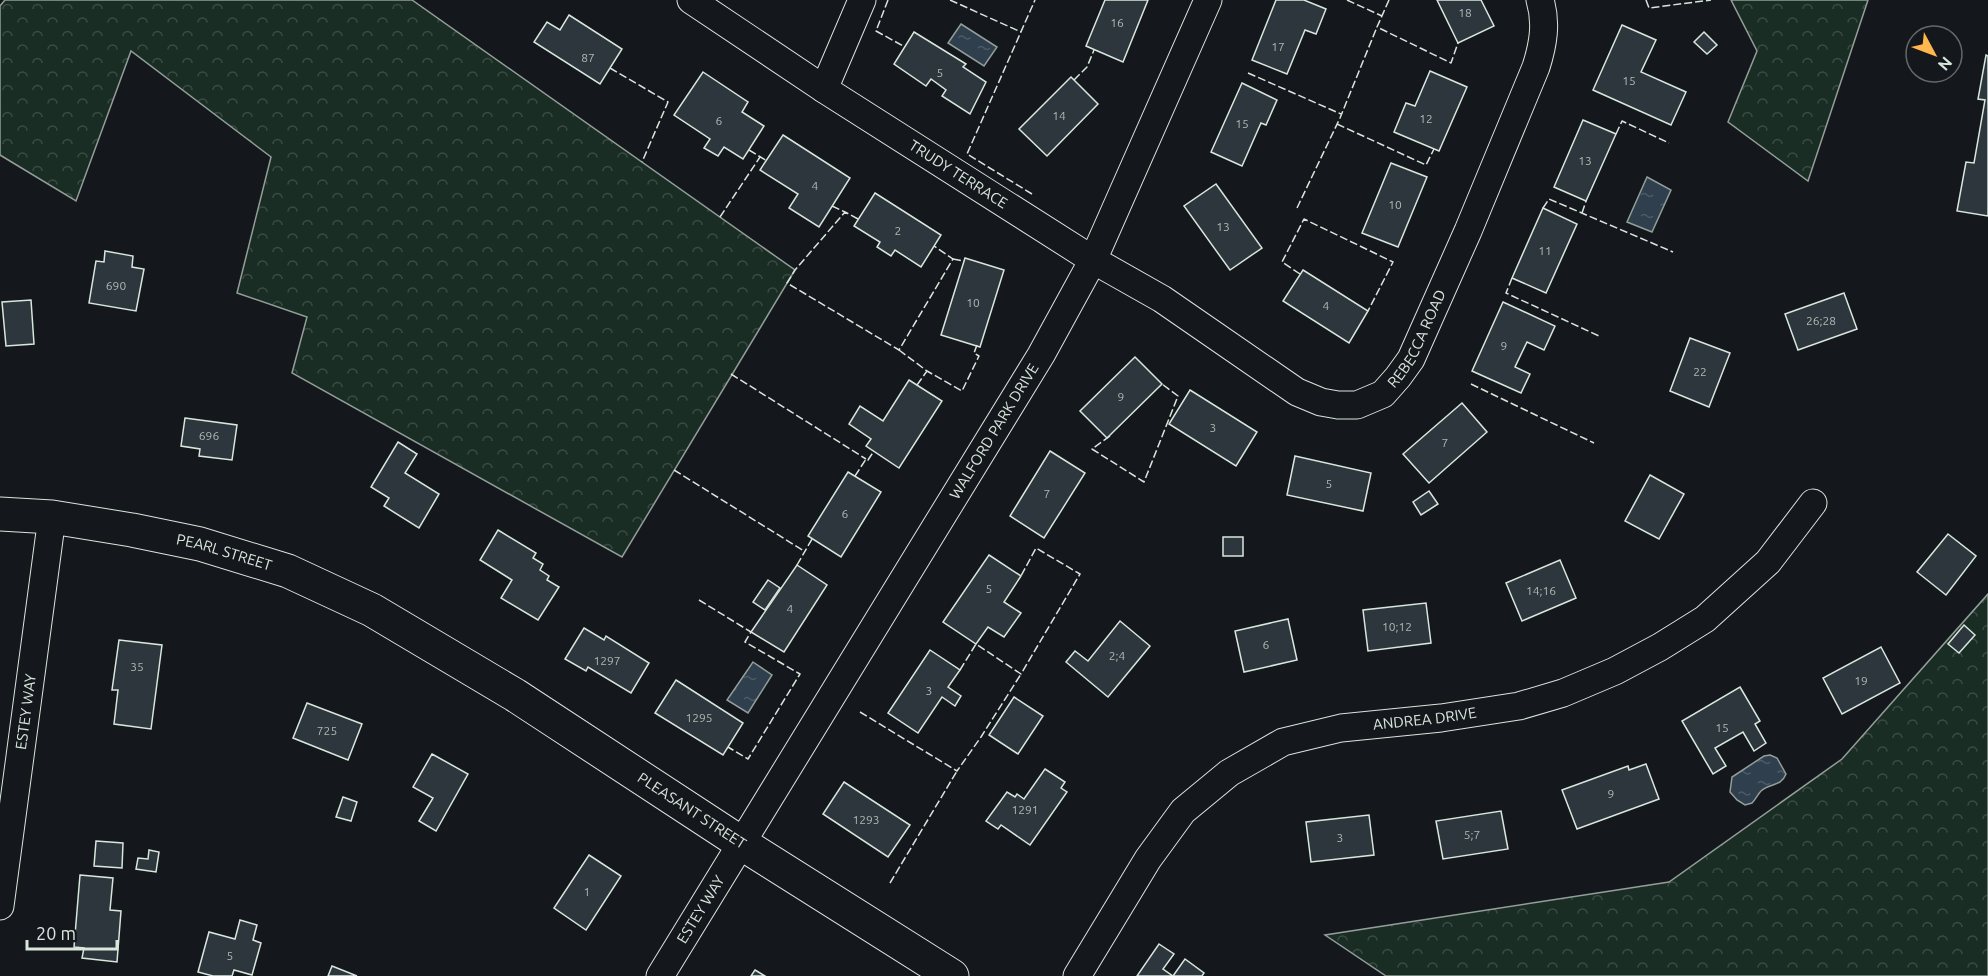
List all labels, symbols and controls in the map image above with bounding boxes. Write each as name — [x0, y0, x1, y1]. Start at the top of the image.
house number: 18 — [1458, 6, 1472, 19]
house number: 16 — [1110, 16, 1124, 29]
north arrow — [1904, 24, 1964, 84]
house number: 17 — [1271, 40, 1285, 53]
house number: 87 — [581, 51, 595, 64]
text: N — [1935, 53, 1956, 74]
house number: 5 — [937, 66, 943, 79]
house number: 15 — [1622, 74, 1636, 87]
house number: 14 — [1052, 109, 1066, 122]
house number: 12 — [1419, 112, 1433, 125]
house number: 6 — [716, 114, 723, 127]
house number: 15 — [1235, 117, 1249, 130]
street label: TRUDY TERRACE — [906, 136, 1011, 211]
house number: 13 — [1578, 154, 1592, 167]
house number: 4 — [812, 179, 819, 192]
house number: 10 — [1388, 198, 1402, 211]
house number: 13 — [1216, 220, 1230, 233]
house number: 2 — [895, 224, 901, 237]
house number: 11 — [1538, 244, 1552, 257]
house number: 690 — [106, 279, 126, 292]
street label: REBECCA ROAD — [1384, 287, 1449, 391]
house number: 10 — [966, 296, 980, 309]
house number: 4 — [1323, 299, 1330, 312]
house number: 26;28 — [1806, 314, 1836, 327]
house number: 9 — [1501, 339, 1507, 352]
street label: WALFORD PARK DRIVE — [946, 360, 1042, 502]
house number: 22 — [1693, 365, 1707, 378]
house number: 9 — [1118, 390, 1124, 403]
house number: 3 — [1210, 421, 1216, 434]
house number: 696 — [199, 429, 219, 442]
house number: 7 — [1442, 436, 1448, 449]
house number: 5 — [1326, 477, 1332, 490]
house number: 7 — [1044, 487, 1050, 500]
house number: 6 — [842, 507, 849, 520]
street label: PEARL STREET — [175, 530, 275, 574]
house number: 5 — [986, 582, 992, 595]
house number: 14;16 — [1526, 584, 1556, 597]
house number: 4 — [787, 602, 794, 615]
house number: 10;12 — [1382, 620, 1412, 633]
house number: 6 — [1263, 638, 1270, 651]
house number: 2;4 — [1109, 649, 1125, 662]
house number: 1297 — [593, 654, 621, 667]
house number: 35 — [130, 660, 144, 673]
street label: ESTEY WAY — [12, 672, 39, 751]
house number: 19 — [1854, 674, 1868, 687]
house number: 3 — [926, 684, 932, 697]
street label: ANDREA DRIVE — [1372, 704, 1477, 733]
house number: 1295 — [685, 711, 713, 724]
house number: 15 — [1715, 721, 1729, 734]
house number: 725 — [317, 724, 337, 737]
street label: PLEASANT STREET — [635, 769, 750, 852]
house number: 9 — [1608, 787, 1614, 800]
house number: 1291 — [1011, 803, 1039, 816]
house number: 1293 — [852, 813, 880, 826]
house number: 5;7 — [1464, 828, 1480, 841]
house number: 3 — [1337, 831, 1343, 844]
street label: ESTEY WAY — [673, 872, 728, 946]
house number: 1 — [584, 885, 590, 898]
scale bar — [27, 913, 117, 951]
text: 20 m — [36, 923, 76, 943]
house number: 5 — [227, 949, 233, 962]

